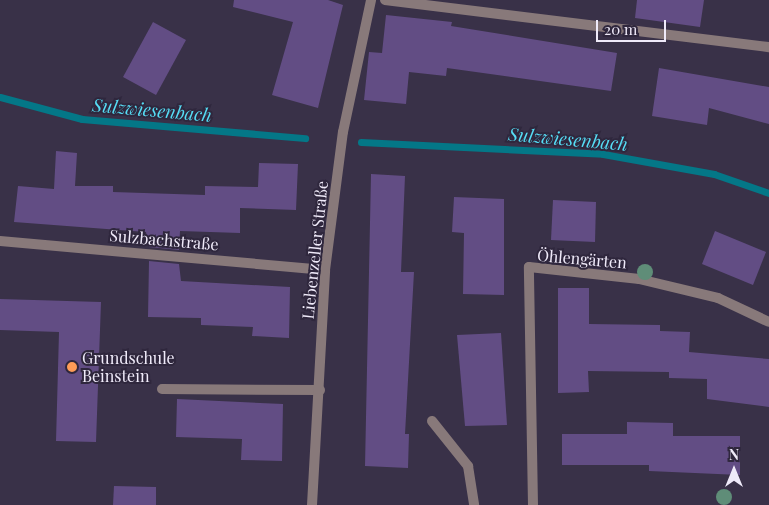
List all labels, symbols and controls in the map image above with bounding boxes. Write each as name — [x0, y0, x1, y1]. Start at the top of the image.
scale bar — [599, 10, 669, 42]
text: 20 m — [604, 19, 637, 39]
water label: Sulzwiesenbach — [91, 94, 213, 126]
water label: Sulzwiesenbach — [507, 123, 629, 155]
street label: Liebenzeller Straße — [298, 180, 332, 320]
street label: Sulzbachstraße — [109, 226, 219, 254]
street label: Öhlengärten — [536, 246, 628, 272]
place label: Grundschule Beinstein — [82, 348, 175, 386]
marker: Grundschule Beinstein — [66, 361, 78, 373]
north arrow — [709, 445, 759, 495]
text: N — [729, 445, 739, 464]

